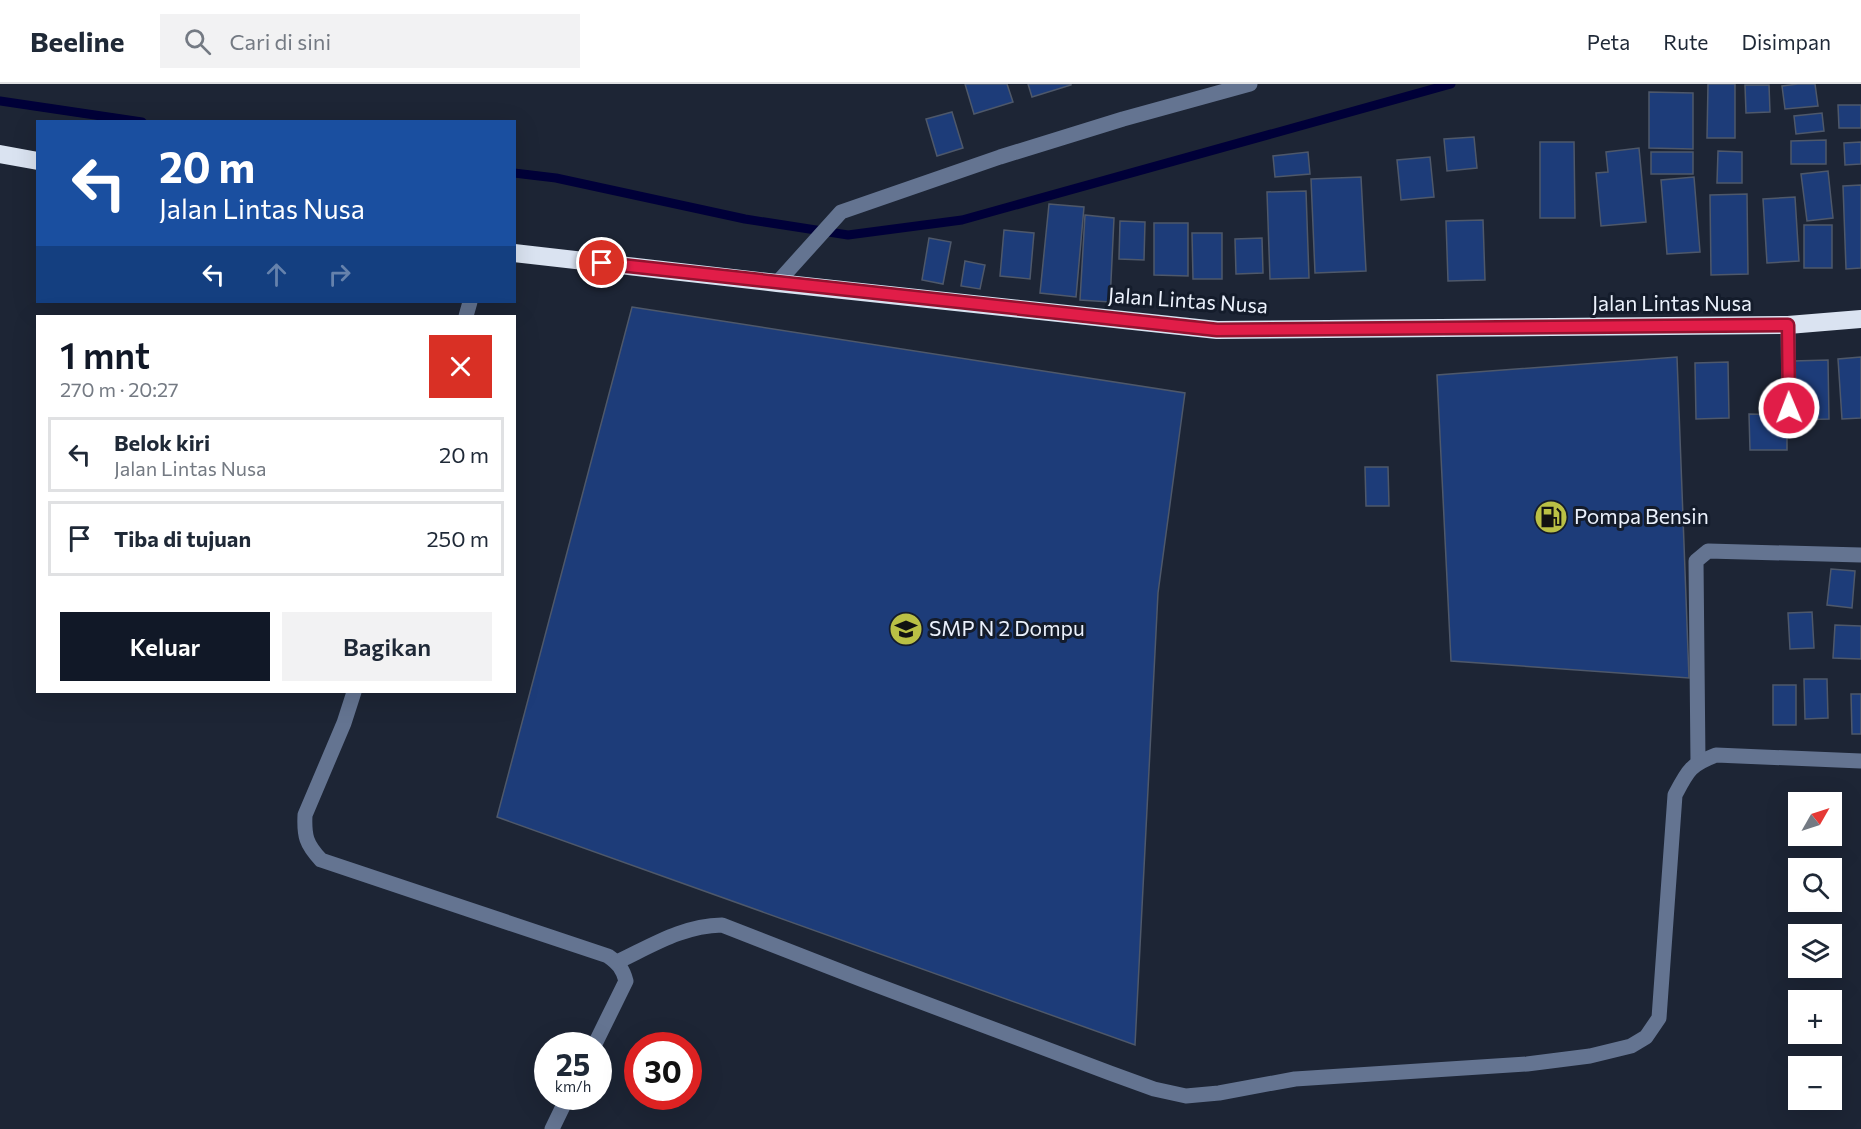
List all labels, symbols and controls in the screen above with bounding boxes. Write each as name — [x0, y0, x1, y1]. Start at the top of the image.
search box — [160, 14, 580, 68]
text: Beeline — [30, 24, 124, 58]
icon: search — [181, 25, 214, 58]
text: Cari di sini — [229, 28, 331, 55]
text: Peta — [1587, 29, 1630, 54]
text: Rute — [1663, 29, 1708, 54]
text: Disimpan — [1741, 29, 1831, 54]
text: 20 m — [159, 140, 255, 192]
icon: left — [60, 144, 138, 222]
text: Jalan Lintas Nusa — [159, 192, 365, 225]
pin — [576, 237, 627, 288]
icon: arrive — [585, 246, 618, 279]
icon: left — [197, 258, 230, 291]
icon: ahead — [260, 258, 293, 291]
icon: right — [323, 258, 356, 291]
street label: Jalan Lintas Nusa — [1107, 281, 1269, 318]
street label: Jalan Lintas Nusa — [1592, 290, 1752, 315]
text: 1 mnt — [60, 332, 150, 376]
button: close — [429, 335, 492, 398]
position arrow — [1757, 376, 1821, 440]
text: 270 m · 20:27 — [60, 377, 179, 401]
text: Belok kiri — [114, 429, 210, 456]
icon: left — [63, 438, 96, 471]
text: 20 m — [439, 441, 489, 468]
text: Jalan Lintas Nusa — [114, 456, 267, 480]
fuel station icon: Pompa Bensin — [1533, 499, 1569, 535]
place label: Pompa Bensin — [1574, 503, 1709, 528]
icon: arrive — [63, 522, 96, 555]
text: Tiba di tujuan — [114, 525, 251, 552]
text: 250 m — [426, 525, 489, 552]
school or university icon: SMP N 2 Dompu — [888, 611, 924, 647]
button: Keluar — [60, 612, 270, 681]
button: Bagikan — [282, 612, 492, 681]
place label: SMP N 2 Dompu — [929, 615, 1085, 640]
north arrow — [1788, 792, 1842, 846]
map controls — [1788, 792, 1842, 1110]
button: search — [1788, 858, 1842, 912]
button: layers — [1788, 924, 1842, 978]
button: + — [1788, 990, 1842, 1044]
speed limit sign: 30 — [624, 1032, 702, 1110]
text: 25 — [556, 1045, 590, 1082]
button: − — [1788, 1056, 1842, 1110]
text: km/h — [555, 1077, 591, 1095]

